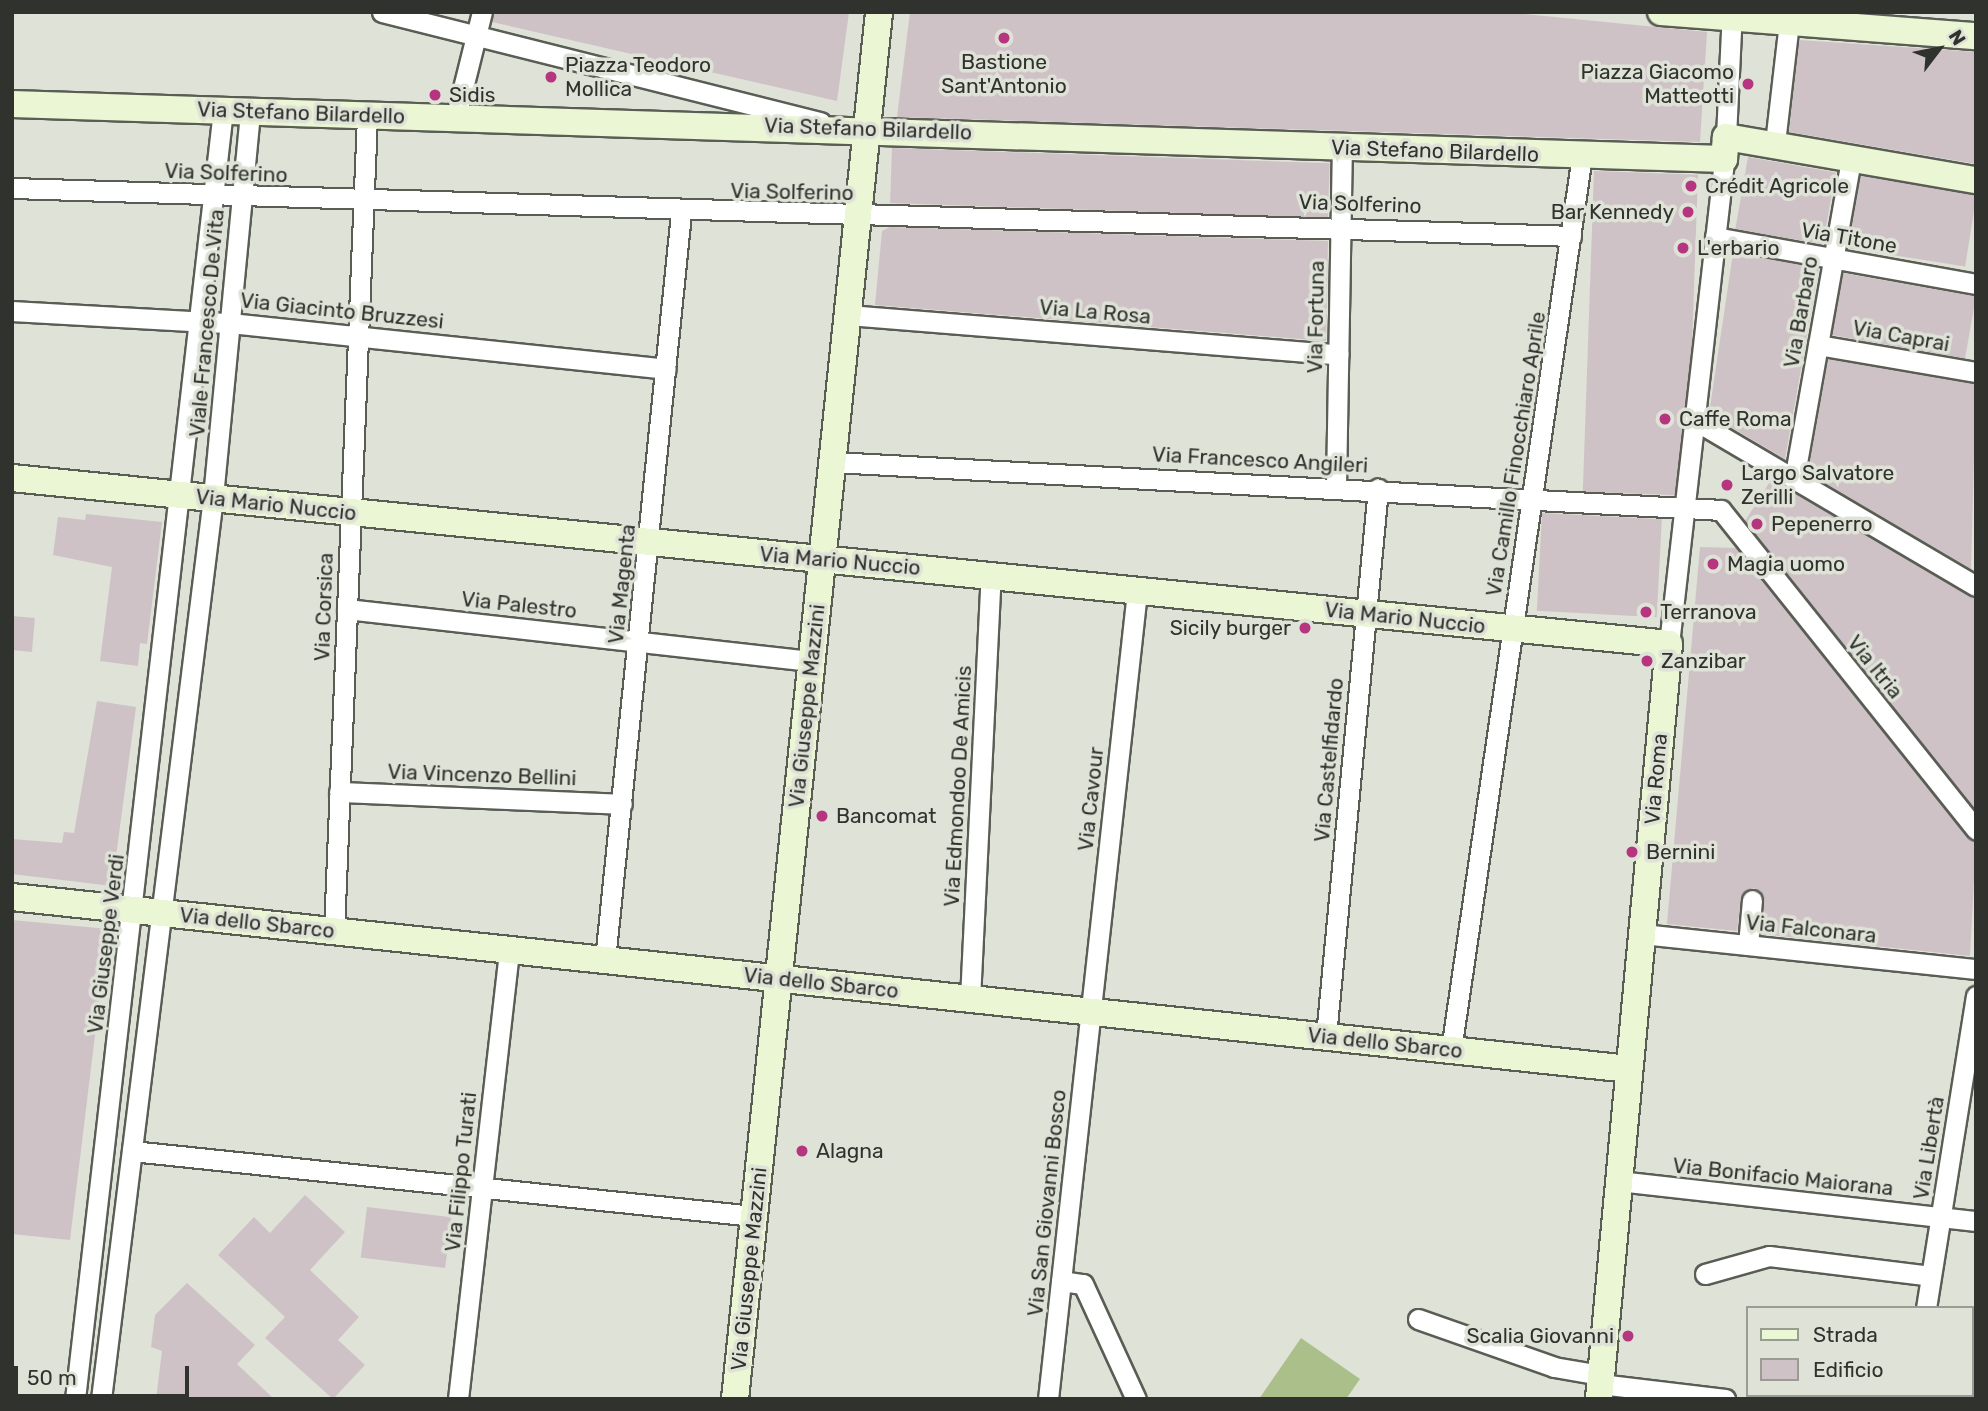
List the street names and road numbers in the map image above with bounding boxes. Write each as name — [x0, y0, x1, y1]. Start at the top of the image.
street label: Via Stefano Bilardello — [197, 97, 405, 129]
street label: Via Stefano Bilardello — [764, 113, 972, 145]
street label: Via Stefano Bilardello — [1331, 135, 1539, 167]
street label: Via Solferino — [164, 158, 288, 188]
street label: Via Solferino — [730, 178, 854, 206]
street label: Via Solferino — [1298, 189, 1422, 219]
street label: Viale Francesco De Vita — [184, 208, 230, 438]
street label: Via Titone — [1799, 217, 1899, 259]
street label: Via Barbaro — [1779, 254, 1823, 370]
street label: Via Fortuna — [1302, 260, 1330, 374]
street label: Via Giacinto Bruzzesi — [239, 288, 445, 334]
street label: Via La Rosa — [1038, 295, 1152, 329]
street label: Via Camillo Finocchiaro Aprile — [1481, 310, 1551, 598]
street label: Via Caprai — [1851, 315, 1951, 357]
street label: Via Francesco Angileri — [1151, 442, 1369, 478]
street label: Via Mario Nuccio — [194, 484, 358, 526]
street label: Via Magenta — [603, 523, 641, 645]
street label: Via Mario Nuccio — [758, 541, 922, 581]
street label: Via Corsica — [310, 552, 338, 662]
street label: Via Palestro — [460, 586, 578, 624]
street label: Via Mario Nuccio — [1323, 597, 1487, 639]
street label: Via Giuseppe Mazzini — [784, 603, 830, 809]
street label: Via Itria — [1842, 630, 1908, 704]
street label: Via Edmondoo De Amicis — [939, 664, 977, 908]
street label: Via Castelfidardo — [1309, 677, 1349, 843]
street label: Via Roma — [1639, 732, 1673, 826]
street label: Via Cavour — [1073, 746, 1109, 852]
street label: Via Vincenzo Bellini — [387, 759, 577, 791]
street label: Via Giuseppe Verdi — [82, 852, 130, 1036]
street label: Via dello Sbarco — [178, 902, 336, 944]
street label: Via Falconara — [1744, 910, 1878, 948]
street label: Via dello Sbarco — [742, 962, 900, 1004]
street label: Via dello Sbarco — [1306, 1022, 1464, 1064]
street label: Via San Giovanni Bosco — [1023, 1088, 1071, 1318]
street label: Via Filippo Turati — [440, 1091, 482, 1253]
street label: Via Libertà — [1908, 1094, 1950, 1202]
street label: Via Bonifacio Maiorana — [1671, 1153, 1895, 1201]
street label: Via Giuseppe Mazzini — [726, 1166, 772, 1372]

